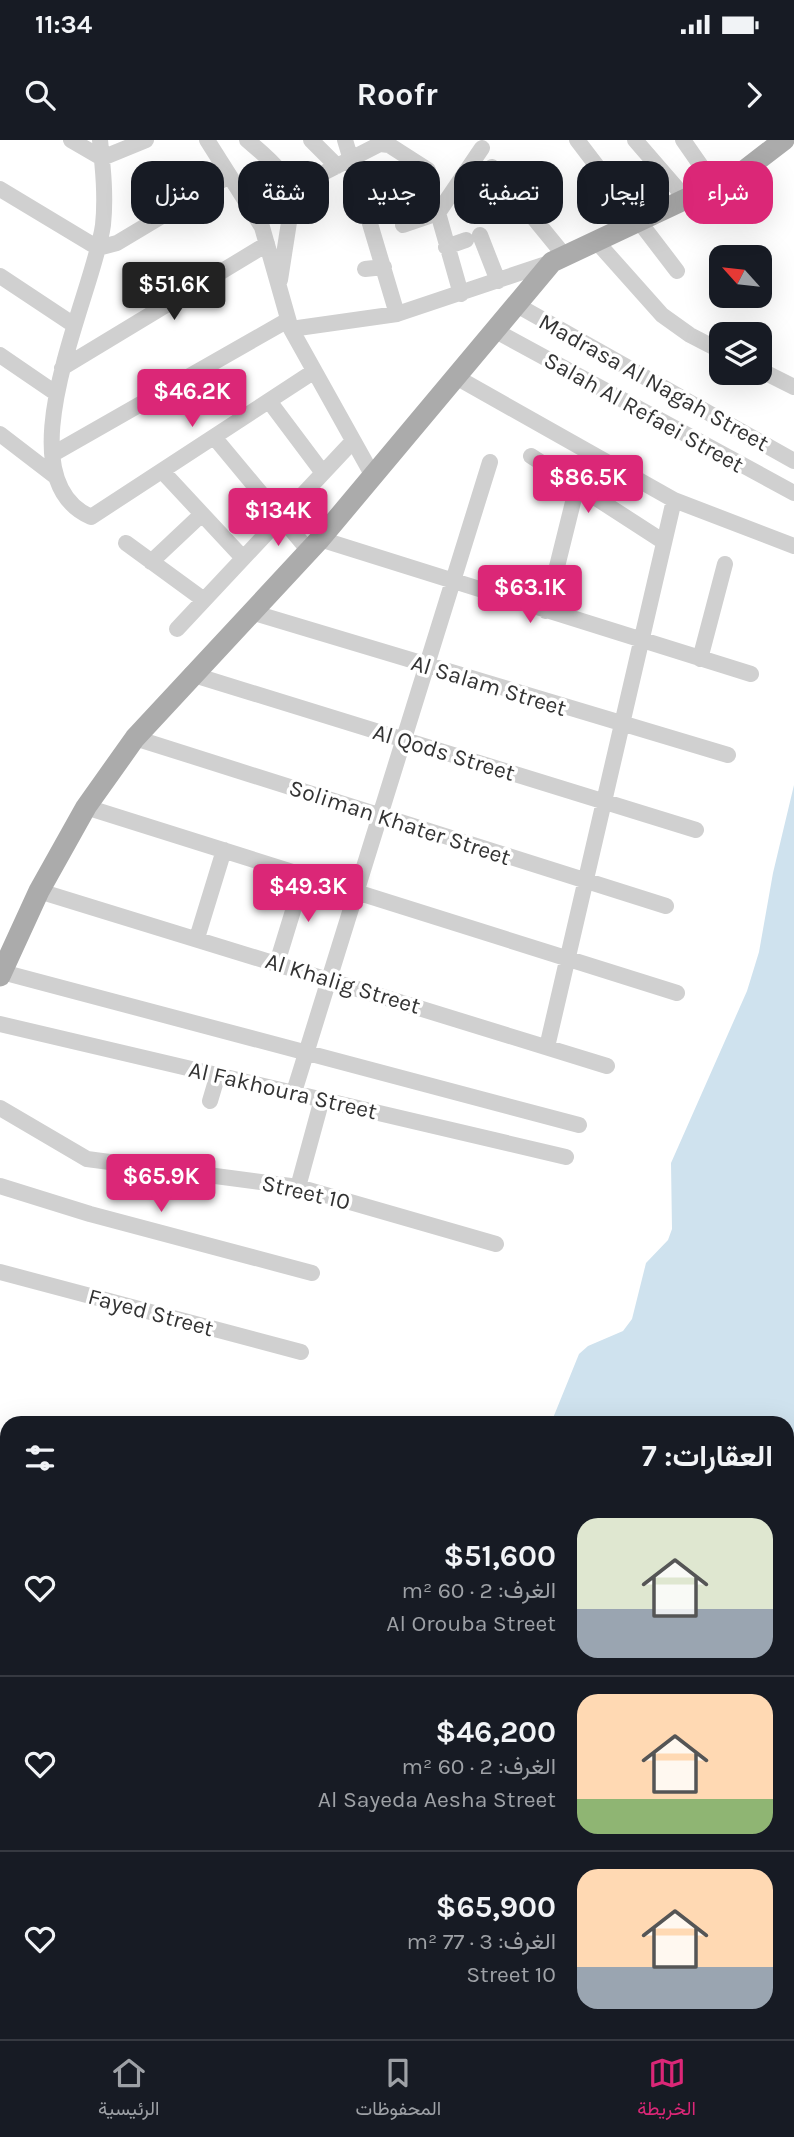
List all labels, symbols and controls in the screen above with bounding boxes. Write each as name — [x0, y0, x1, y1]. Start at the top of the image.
text: 11:34 — [35, 9, 92, 40]
icon: search — [21, 76, 59, 114]
text: Roofr — [356, 76, 438, 113]
icon: forward — [735, 76, 773, 114]
chip: منزل — [131, 161, 224, 224]
chip: شقة — [238, 161, 329, 224]
chip: جديد — [343, 161, 440, 224]
chip: تصفية — [454, 161, 563, 224]
chip: إيجار — [577, 161, 669, 224]
chip: شراء — [683, 161, 773, 224]
north arrow — [709, 245, 772, 308]
map controls — [709, 245, 772, 385]
pin: $51.6K — [117, 262, 231, 322]
text: $51.6K — [138, 271, 210, 298]
street label: Madrasa Al Nagah Street — [534, 308, 774, 457]
button: layers — [709, 322, 772, 385]
street label: Salah Al Refaei Street — [539, 346, 748, 479]
pin: $46.2K — [135, 370, 249, 429]
text: $46.2K — [153, 378, 231, 405]
pin: $86.5K — [531, 456, 645, 515]
text: $86.5K — [549, 464, 627, 491]
pin: $134K — [229, 488, 327, 548]
text: $134K — [244, 497, 312, 524]
pin: $63.1K — [473, 566, 587, 625]
text: $63.1K — [494, 574, 566, 601]
street label: Al Salam Street — [408, 649, 570, 722]
street label: Al Qods Street — [370, 718, 518, 787]
street label: Soliman Khater Street — [286, 774, 514, 871]
pin: $49.3K — [251, 864, 365, 924]
text: $49.3K — [269, 873, 347, 900]
street label: Al Khalig Street — [262, 947, 424, 1020]
street label: Al Fakhoura Street — [186, 1056, 380, 1125]
pin: $65.9K — [104, 1154, 218, 1214]
text: $65.9K — [122, 1163, 200, 1190]
street label: Street 10 — [259, 1169, 353, 1216]
street label: Fayed Street — [85, 1283, 217, 1342]
text: العقارات: 7 — [642, 1438, 773, 1474]
icon: filters — [21, 1439, 59, 1477]
text: $51,600 — [443, 1538, 556, 1574]
icon: home — [633, 1546, 717, 1630]
icon: heart — [21, 1569, 59, 1607]
text: الغرف: 2 · 60 m² — [401, 1577, 556, 1604]
text: Al Orouba Street — [386, 1610, 556, 1637]
text: $46,200 — [436, 1714, 556, 1750]
icon: home — [633, 1722, 717, 1806]
icon: heart — [21, 1745, 59, 1783]
text: الغرف: 2 · 60 m² — [401, 1753, 556, 1780]
text: Al Sayeda Aesha Street — [318, 1786, 556, 1813]
text: $65,900 — [436, 1889, 556, 1925]
icon: home — [633, 1897, 717, 1981]
icon: heart — [21, 1920, 59, 1958]
text: الغرف: 3 · 77 m² — [406, 1928, 556, 1955]
text: Street 10 — [466, 1961, 556, 1988]
tab: الرئيسية — [98, 2054, 159, 2125]
tab: المحفوظات — [356, 2054, 441, 2125]
tab: الخريطة — [637, 2054, 696, 2125]

